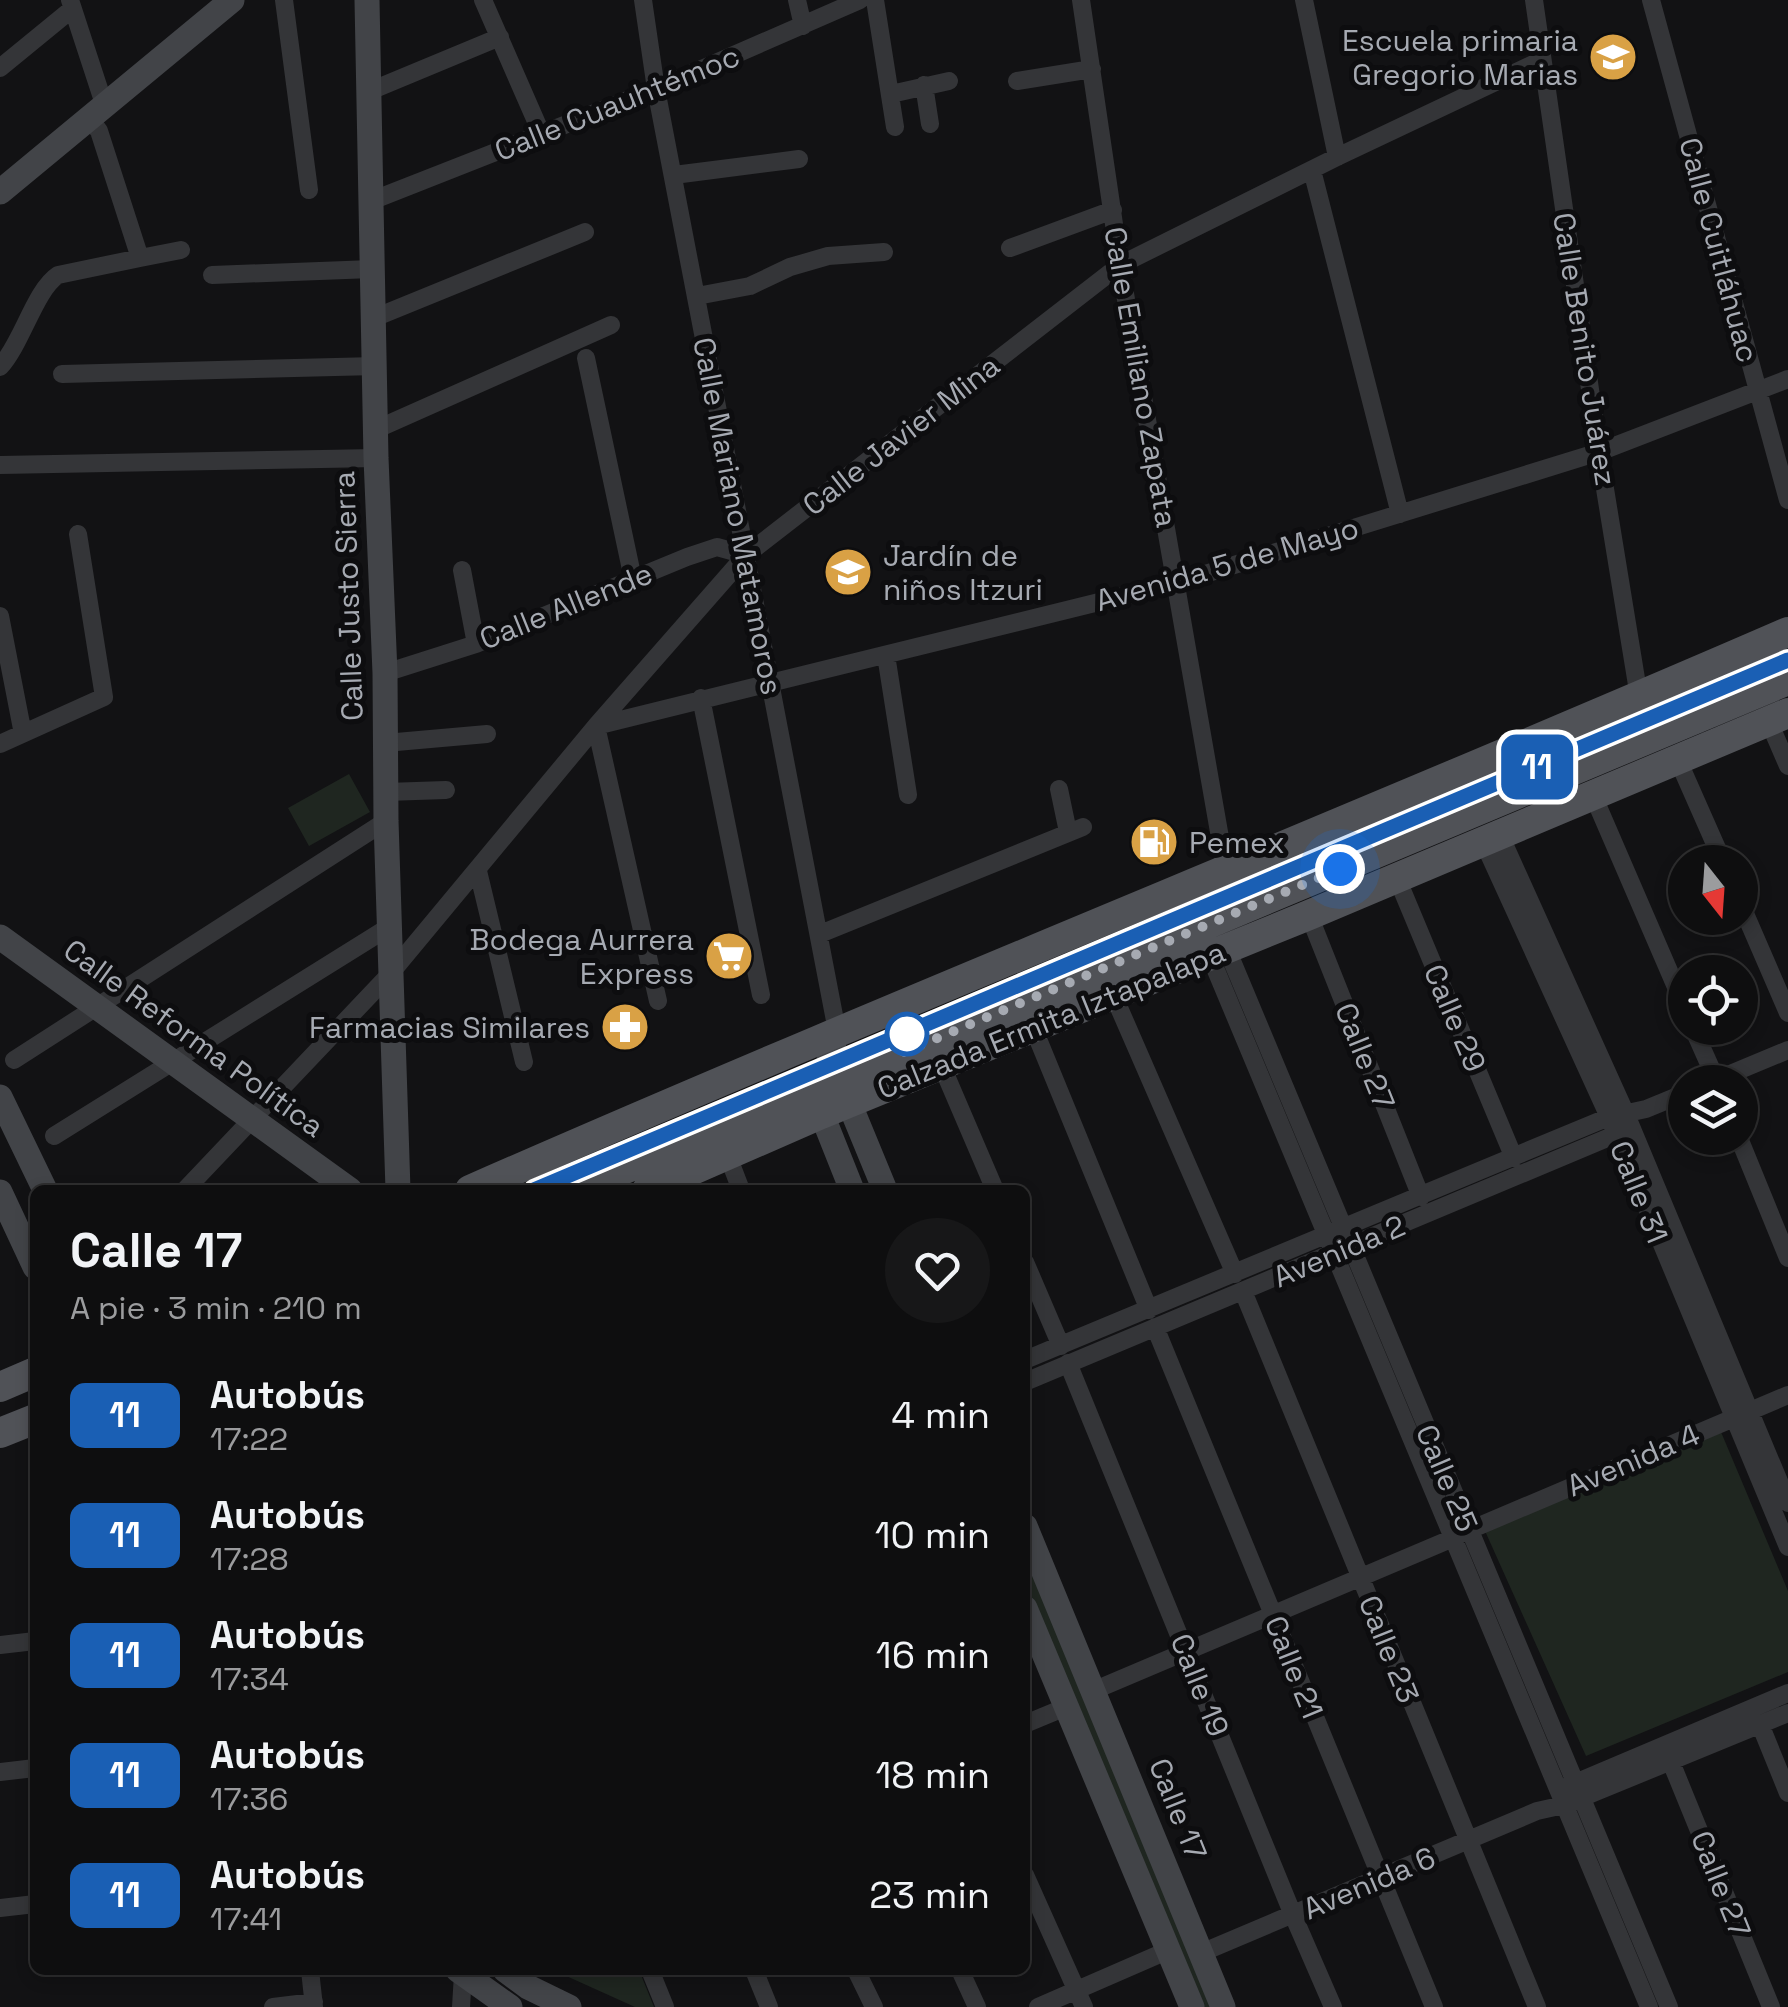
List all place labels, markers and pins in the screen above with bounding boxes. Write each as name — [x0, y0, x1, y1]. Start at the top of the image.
place label: Escuela primaria Gregorio Marias — [1342, 21, 1578, 94]
school or university icon: Escuela primaria Gregorio Marias — [1587, 31, 1639, 83]
place label: Jardín de niños Itzuri — [883, 536, 1043, 609]
school or university icon: Jardín de niños Itzuri — [822, 546, 874, 598]
fuel station icon: Pemex — [1128, 816, 1180, 868]
place label: Pemex — [1189, 823, 1285, 862]
place label: Bodega Aurrera Express — [470, 920, 694, 993]
supermarket icon: Bodega Aurrera Express — [703, 930, 755, 982]
pharmacy icon: Farmacias Similares — [599, 1001, 651, 1053]
place label: Farmacias Similares — [309, 1008, 590, 1047]
unlabelled marker — [886, 1013, 928, 1055]

